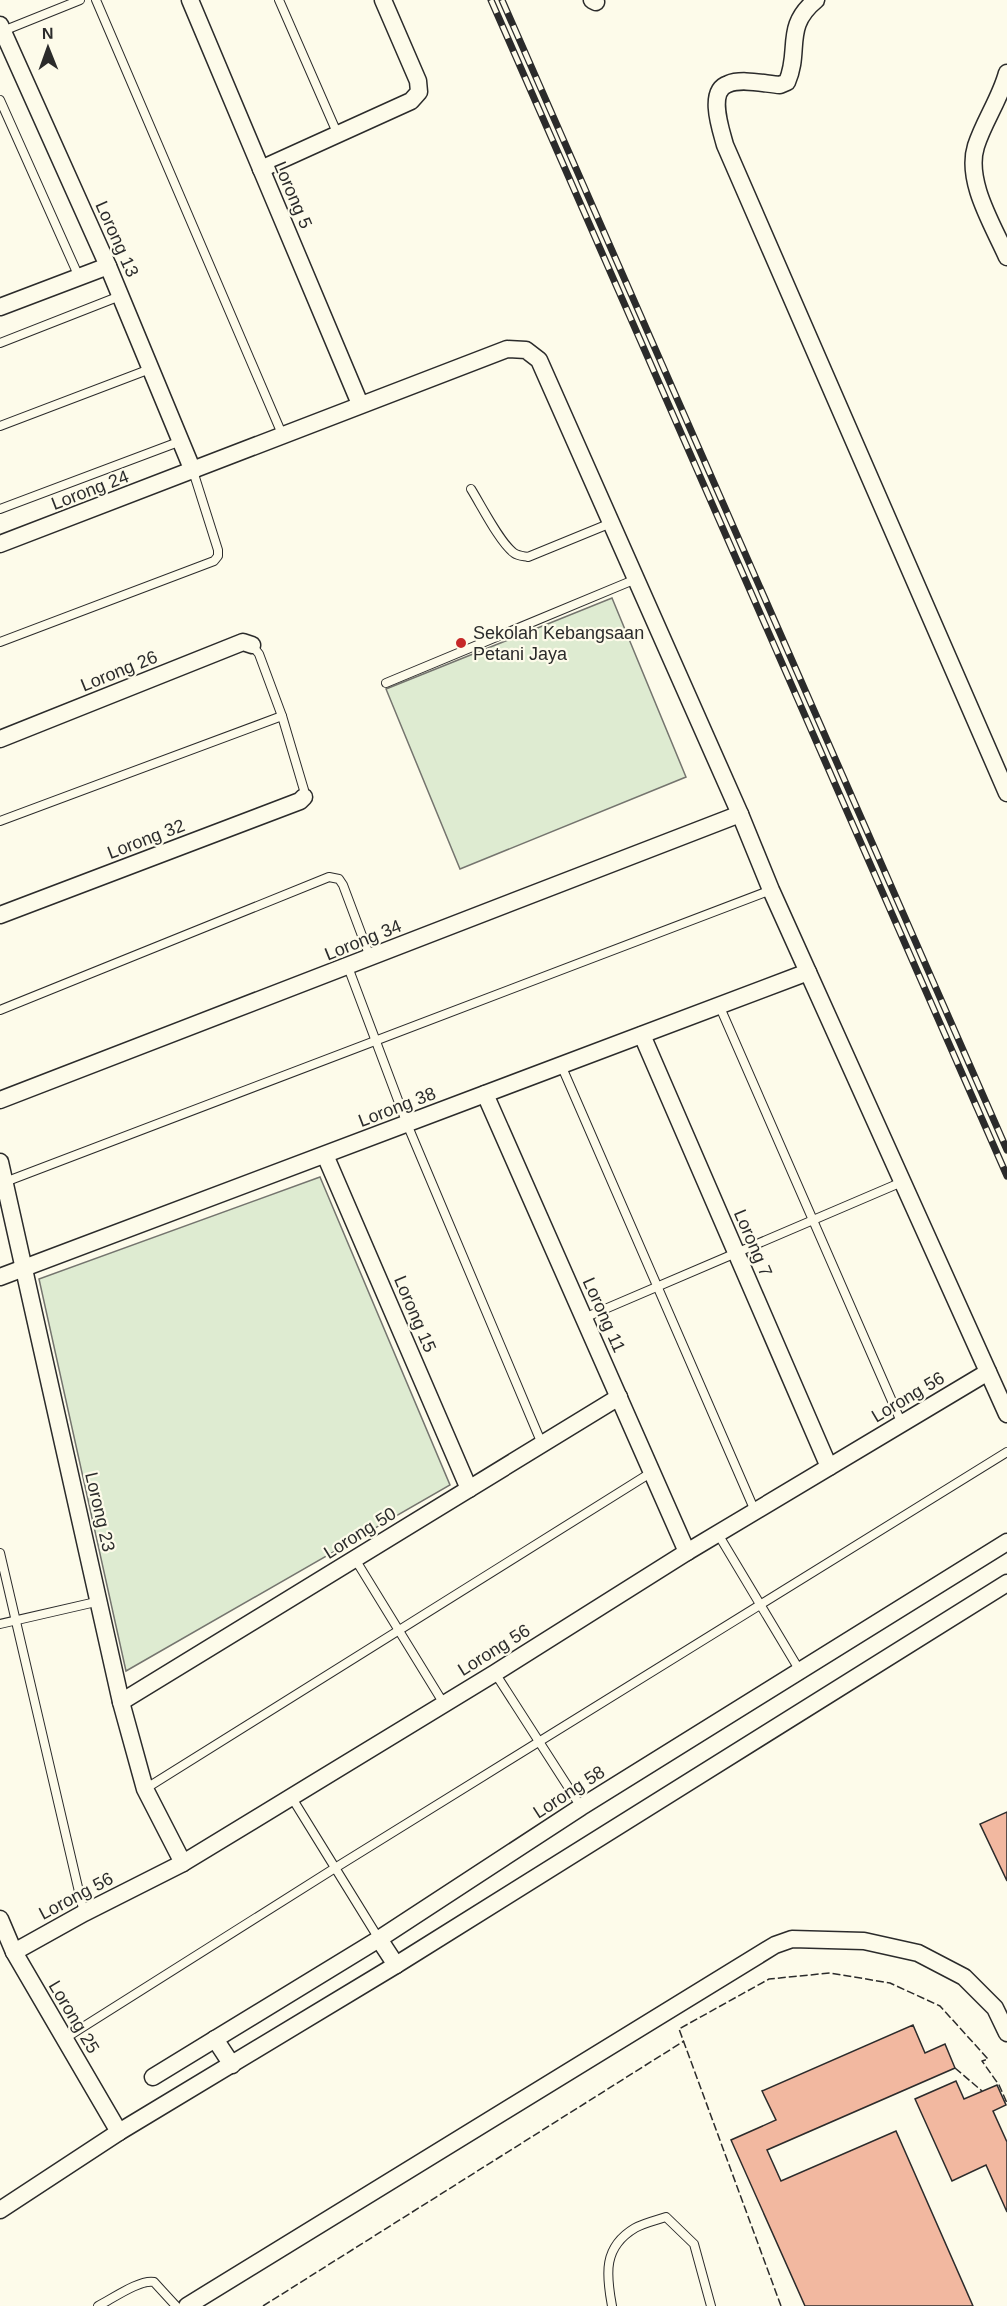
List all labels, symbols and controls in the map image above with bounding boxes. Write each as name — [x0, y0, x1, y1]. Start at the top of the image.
north arrow — [18, 18, 78, 78]
text: N — [42, 25, 54, 42]
street label: Lorong 5 — [270, 158, 316, 232]
street label: Lorong 13 — [91, 198, 143, 280]
street label: Lorong 24 — [49, 466, 131, 514]
place label: Sekolah Kebangsaan Petani Jaya — [473, 623, 644, 664]
marker: Sekolah Kebangsaan Petani Jaya — [454, 636, 468, 650]
street label: Lorong 26 — [78, 647, 160, 695]
street label: Lorong 32 — [105, 815, 187, 863]
street label: Lorong 34 — [322, 916, 404, 964]
street label: Lorong 38 — [356, 1083, 438, 1131]
street label: Lorong 7 — [730, 1206, 776, 1280]
street label: Lorong 15 — [390, 1273, 440, 1355]
street label: Lorong 11 — [579, 1275, 629, 1355]
street label: Lorong 56 — [868, 1368, 948, 1426]
street label: Lorong 23 — [81, 1470, 119, 1554]
street label: Lorong 50 — [320, 1503, 400, 1563]
street label: Lorong 56 — [454, 1620, 534, 1680]
street label: Lorong 58 — [530, 1762, 608, 1822]
street label: Lorong 56 — [36, 1868, 116, 1924]
street label: Lorong 25 — [45, 1977, 103, 2057]

